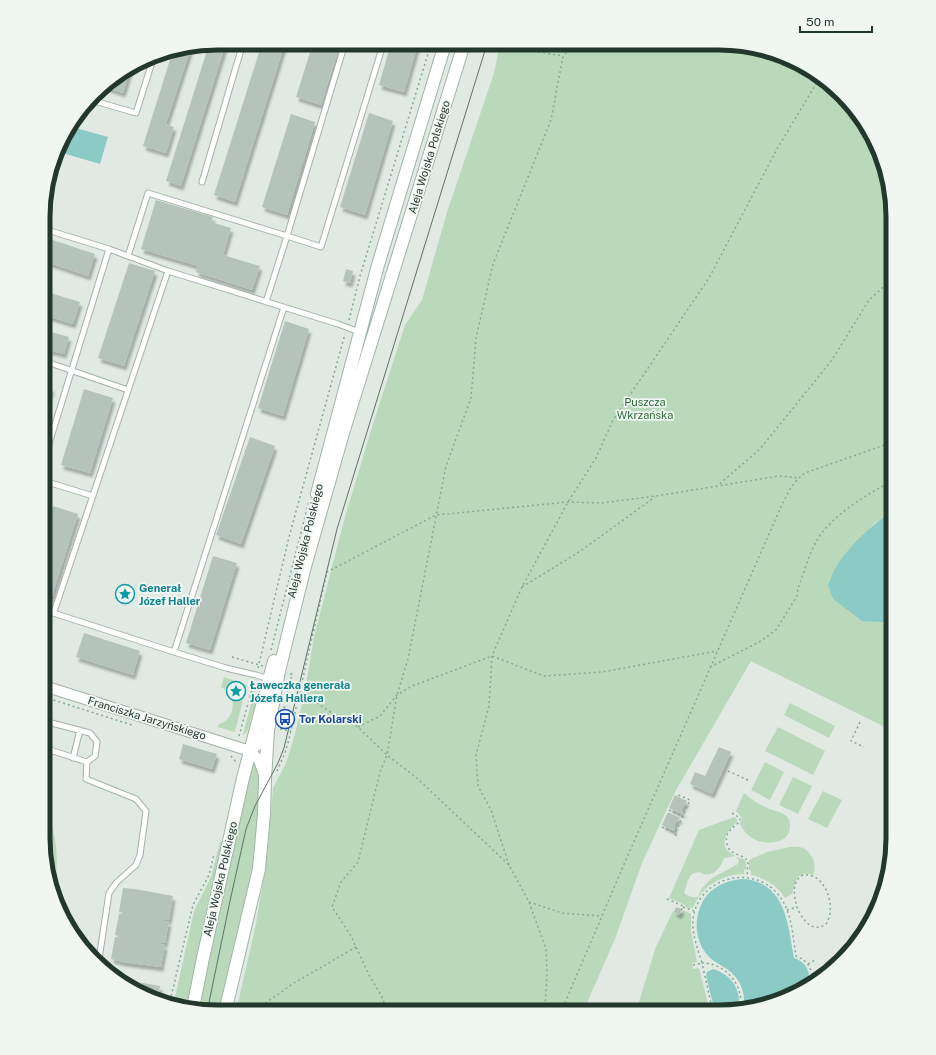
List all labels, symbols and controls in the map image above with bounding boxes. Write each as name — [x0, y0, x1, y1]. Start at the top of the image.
scale bar — [800, 8, 872, 34]
text: 50 m — [806, 15, 834, 29]
street label: Aleja Wojska Polskiego — [406, 99, 452, 215]
park label: Puszcza Wkrzańska — [617, 396, 673, 421]
street label: Aleja Wojska Polskiego — [285, 482, 325, 600]
place label: Generał Józef Haller — [139, 582, 201, 607]
place icon: Generał Józef Haller — [114, 583, 136, 605]
place label: Ławeczka generała Józefa Hallera — [250, 679, 350, 704]
place icon: Ławeczka generała Józefa Hallera — [225, 680, 247, 702]
street label: Franciszka Jarzyńskiego — [86, 694, 208, 742]
bus stop icon: Tor Kolarski — [274, 708, 296, 730]
place label: Tor Kolarski — [299, 713, 362, 725]
street label: Aleja Wojska Polskiego — [201, 820, 239, 938]

